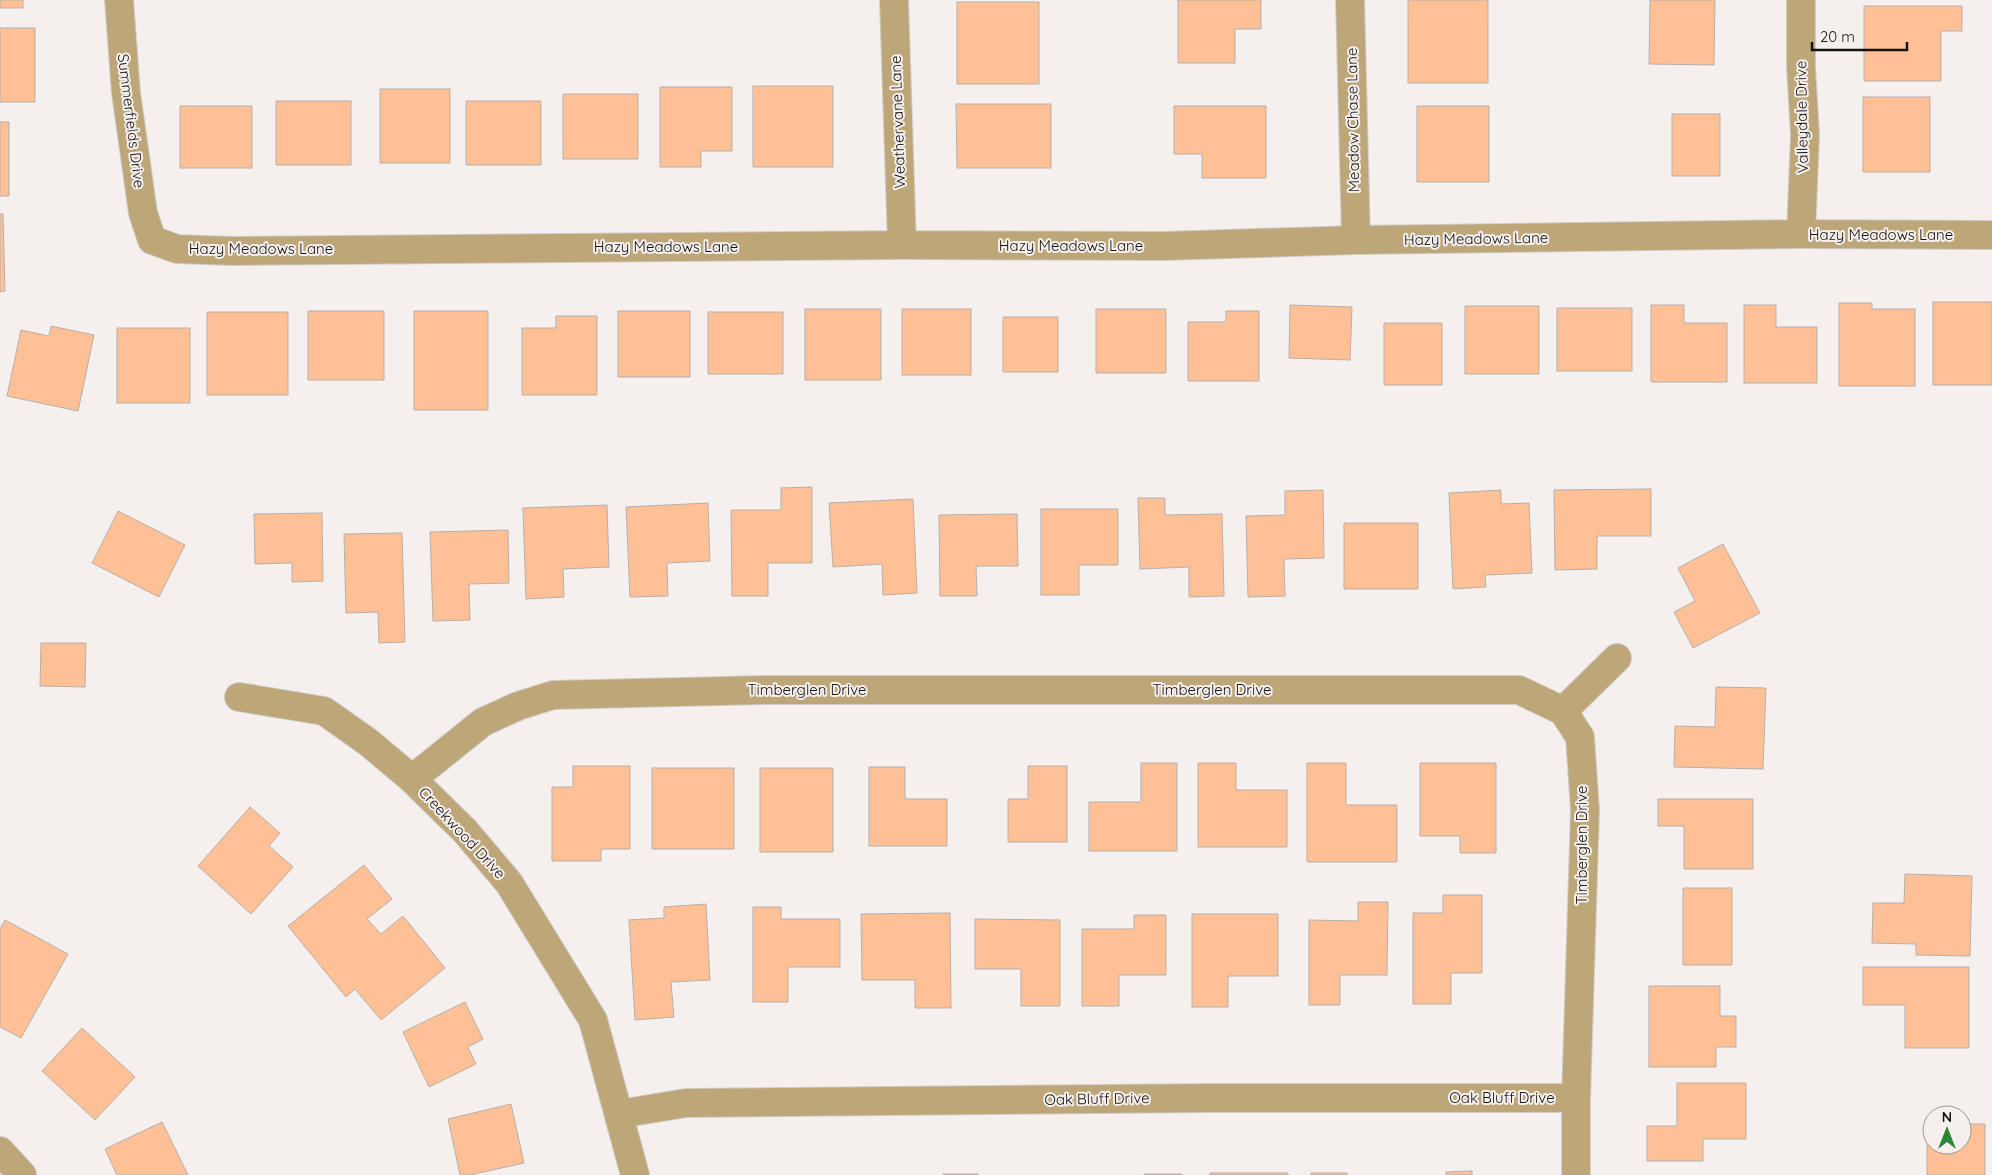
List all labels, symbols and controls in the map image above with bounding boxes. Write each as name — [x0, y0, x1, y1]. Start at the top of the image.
scale bar — [1812, 20, 1907, 52]
text: 20 m — [1820, 27, 1855, 46]
street label: Meadow Chase Lane — [1342, 47, 1363, 193]
street label: Summerfields Drive — [114, 53, 149, 189]
street label: Weathervane Lane — [886, 55, 909, 189]
street label: Valleydale Drive — [1791, 61, 1812, 173]
street label: Hazy Meadows Lane — [1809, 225, 1953, 244]
street label: Hazy Meadows Lane — [1404, 228, 1548, 249]
street label: Hazy Meadows Lane — [999, 236, 1143, 255]
street label: Hazy Meadows Lane — [594, 237, 738, 256]
street label: Hazy Meadows Lane — [189, 239, 333, 258]
street label: Timberglen Drive — [747, 680, 867, 699]
street label: Timberglen Drive — [1152, 680, 1272, 699]
street label: Creekwood Drive — [415, 783, 510, 883]
street label: Timberglen Drive — [1572, 785, 1591, 905]
street label: Oak Bluff Drive — [1044, 1088, 1150, 1109]
street label: Oak Bluff Drive — [1449, 1088, 1555, 1107]
north arrow — [1922, 1105, 1972, 1155]
text: N — [1942, 1108, 1952, 1126]

